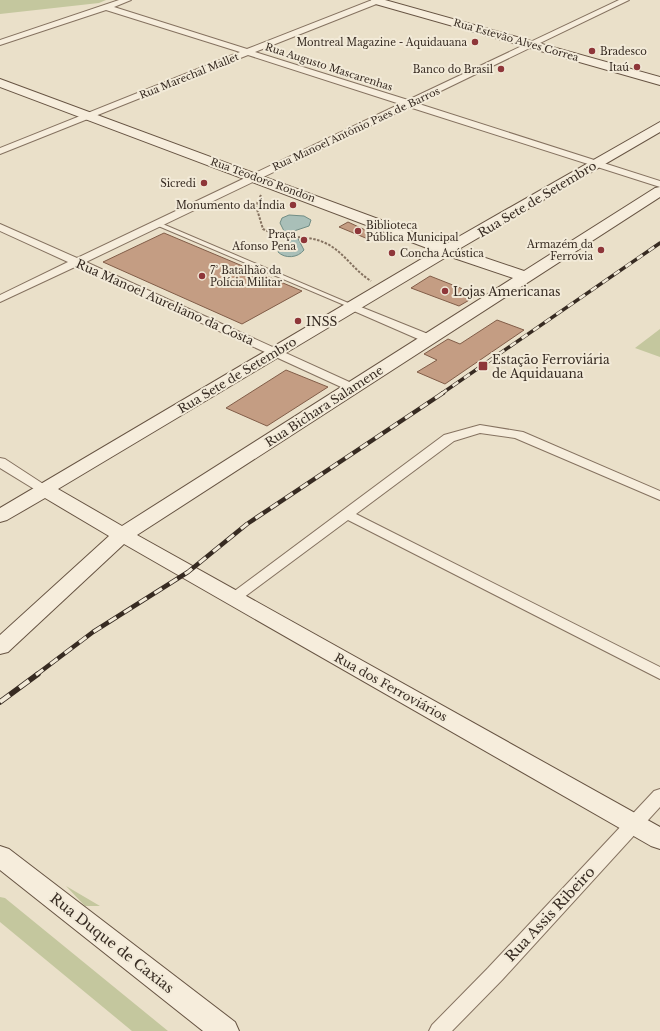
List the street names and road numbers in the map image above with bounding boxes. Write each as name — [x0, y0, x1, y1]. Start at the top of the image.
street label: Rua Estevão Alves Correa — [452, 16, 581, 64]
street label: Rua Augusto Mascarenhas — [264, 40, 395, 94]
street label: Rua Marechal Mallet — [137, 50, 241, 102]
street label: Rua Manoel Antônio Paes de Barros — [270, 84, 442, 174]
street label: Rua Teodoro Rondon — [209, 155, 317, 205]
street label: Rua Sete de Setembro — [475, 158, 599, 240]
street label: Rua Manoel Aureliano da Costa — [74, 256, 257, 348]
street label: Rua Sete de Setembro — [175, 334, 299, 416]
street label: Rua Bichara Salamene — [262, 362, 386, 450]
street label: Rua dos Ferroviários — [332, 650, 450, 724]
street label: Rua Assis Ribeiro — [501, 863, 599, 965]
street label: Rua Duque de Caxias — [46, 889, 178, 997]

